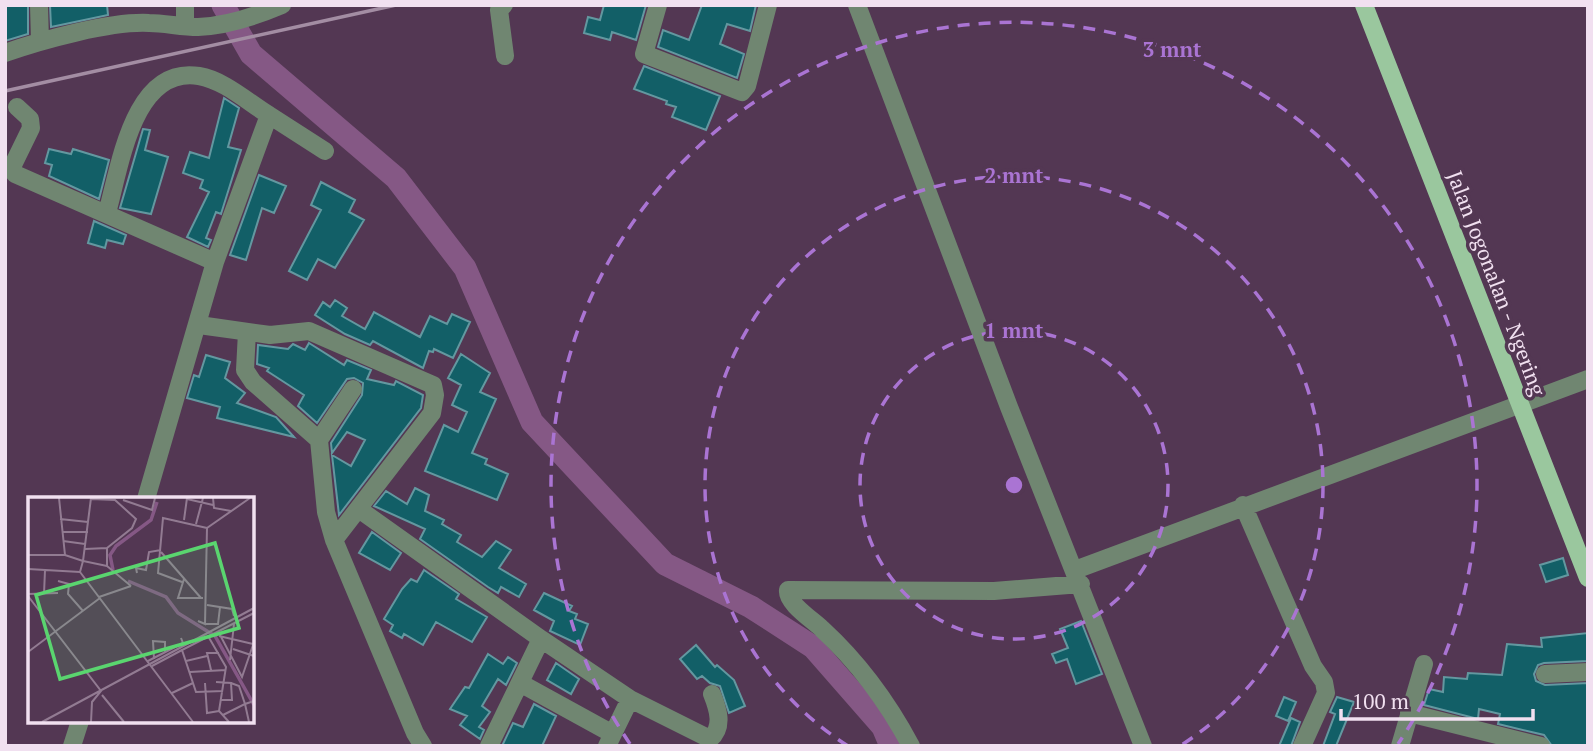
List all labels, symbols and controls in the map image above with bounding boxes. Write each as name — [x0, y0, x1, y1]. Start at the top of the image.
text: 3 mnt — [1143, 35, 1202, 63]
text: 2 mnt — [985, 161, 1044, 189]
street label: Jalan Jogonalan - Ngering — [1441, 167, 1553, 400]
text: 1 mnt — [985, 316, 1044, 344]
centre of rings — [1002, 473, 1026, 497]
inset map — [28, 497, 254, 723]
scale bar — [1341, 678, 1534, 722]
text: 100 m — [1352, 687, 1409, 715]

